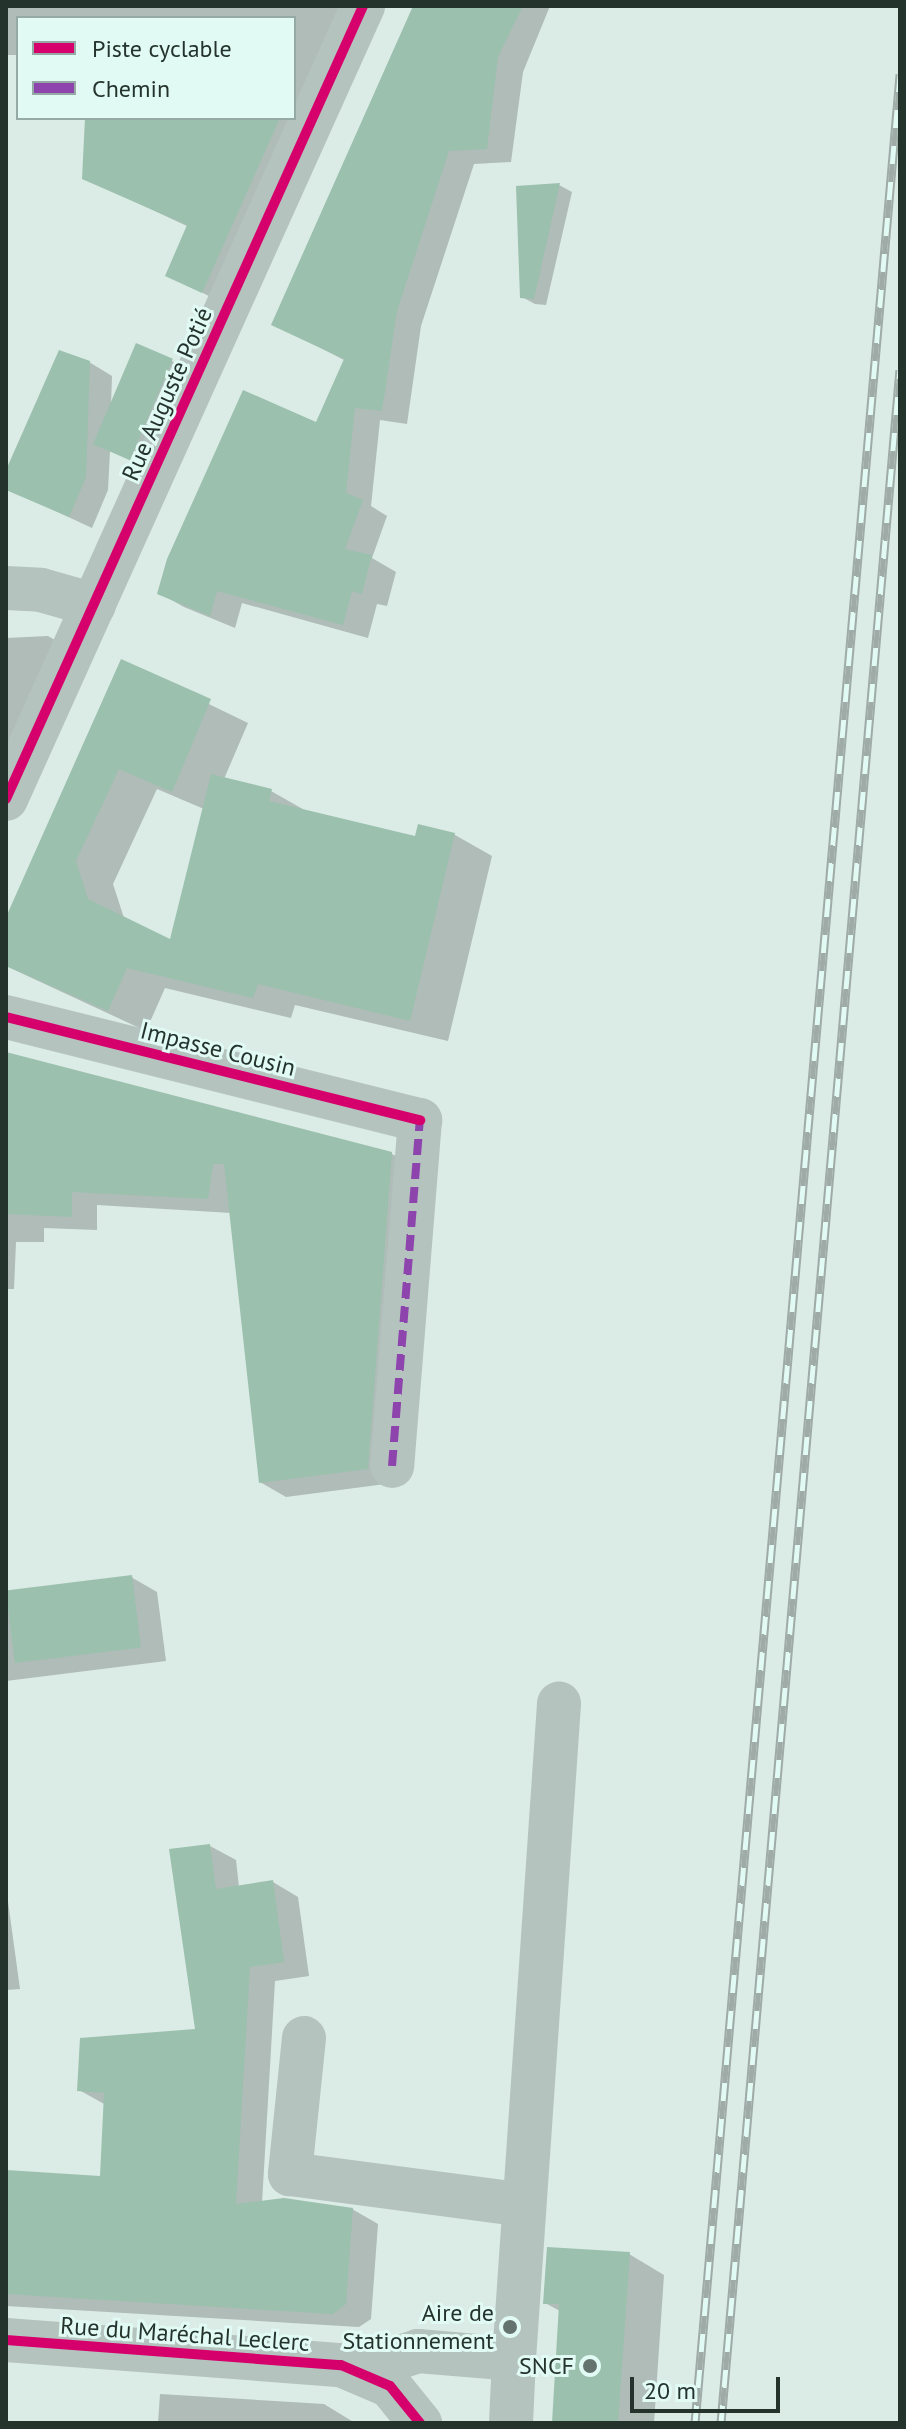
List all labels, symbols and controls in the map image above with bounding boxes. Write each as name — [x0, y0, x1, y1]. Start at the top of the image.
legend — [16, 16, 296, 120]
text: Piste cyclable — [92, 33, 232, 64]
text: Chemin — [92, 73, 170, 104]
street label: Rue Auguste Potié — [116, 303, 218, 485]
street label: Impasse Cousin — [138, 1016, 298, 1082]
place label: Aire de Stationnement — [342, 2299, 494, 2355]
street label: Rue du Maréchal Leclerc — [59, 2311, 311, 2357]
marker: Aire de Stationnement — [501, 2318, 519, 2336]
place label: SNCF — [519, 2352, 574, 2380]
marker: SNCF — [581, 2357, 599, 2375]
scale bar — [634, 2361, 784, 2411]
text: 20 m — [644, 2375, 696, 2406]

